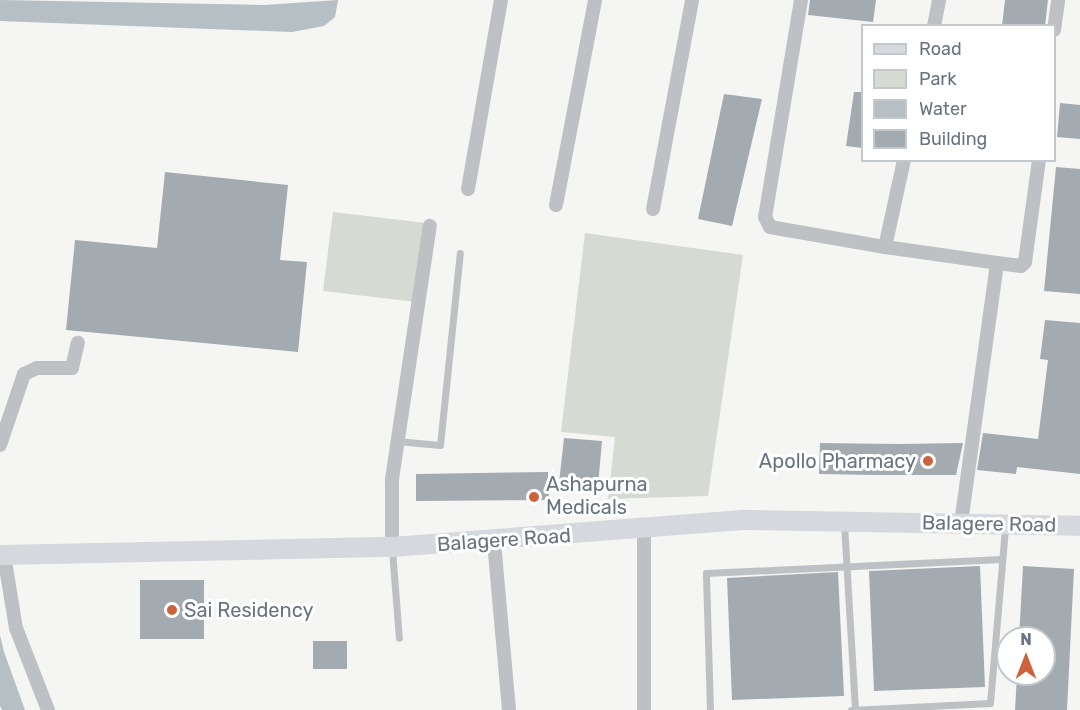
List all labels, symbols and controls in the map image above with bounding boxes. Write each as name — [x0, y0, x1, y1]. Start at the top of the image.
legend — [861, 24, 1056, 162]
text: Road — [919, 38, 962, 60]
text: Park — [919, 68, 956, 90]
text: Water — [919, 98, 967, 120]
text: Building — [919, 128, 987, 150]
place label: Apollo Pharmacy — [759, 449, 916, 473]
marker: Apollo Pharmacy — [921, 454, 935, 468]
place label: Ashapurna Medicals — [546, 473, 648, 520]
marker: Ashapurna Medicals — [527, 490, 541, 504]
street label: Balagere Road — [922, 511, 1056, 537]
street label: Balagere Road — [436, 523, 572, 557]
place label: Sai Residency — [184, 598, 313, 622]
marker: Sai Residency — [165, 603, 179, 617]
north arrow — [996, 626, 1056, 686]
text: N — [1020, 630, 1032, 649]

